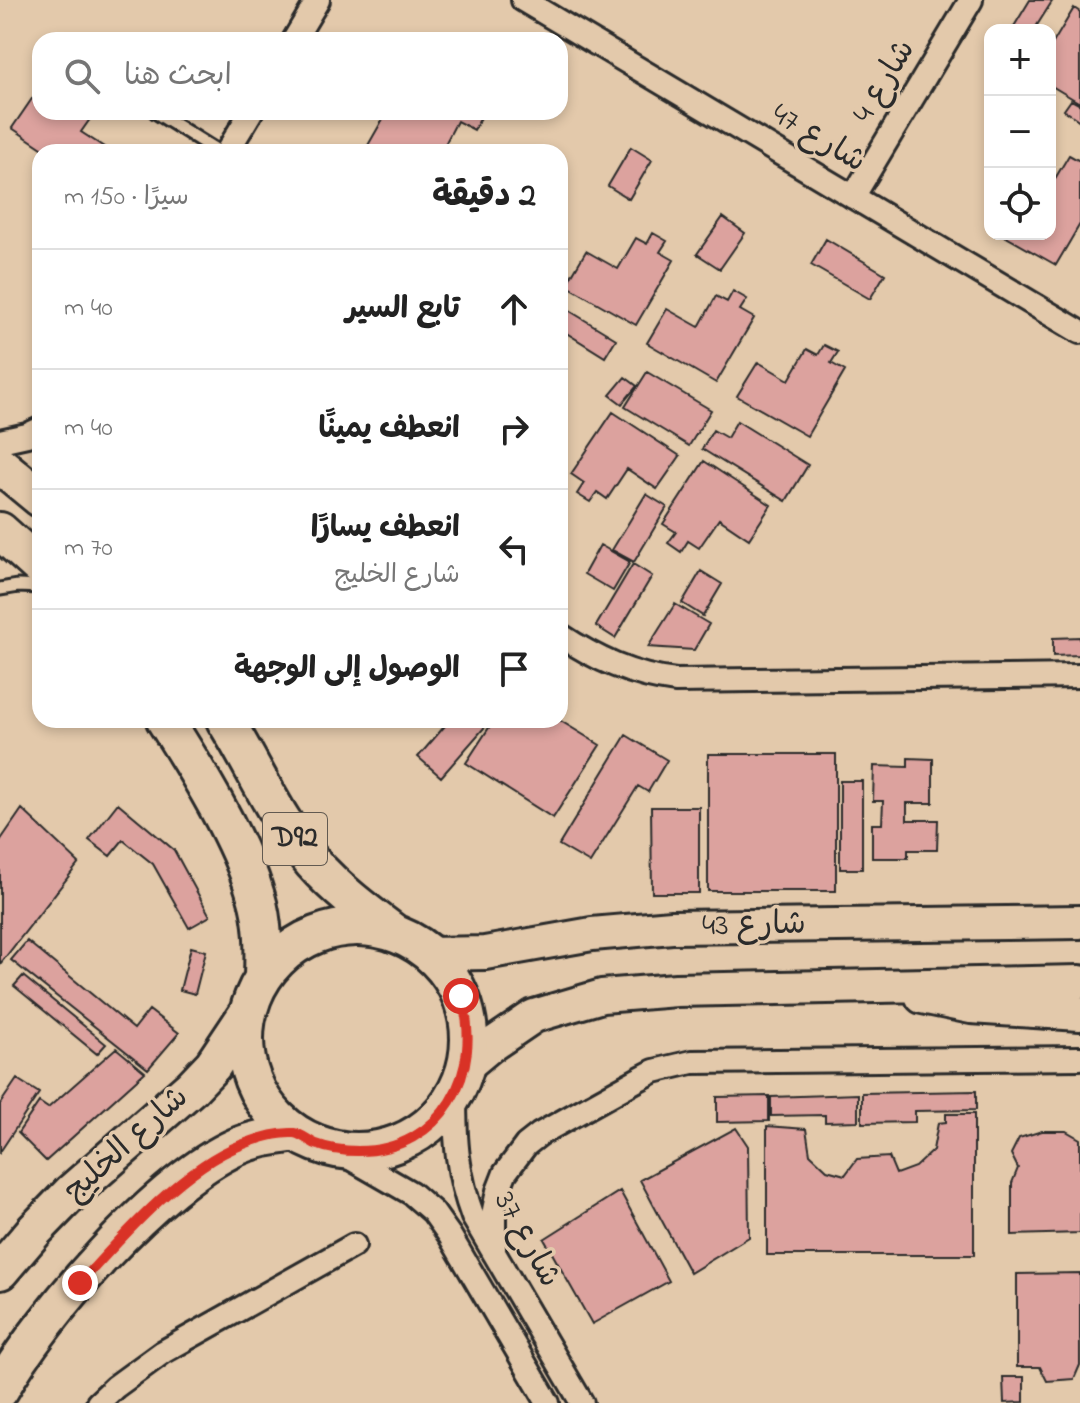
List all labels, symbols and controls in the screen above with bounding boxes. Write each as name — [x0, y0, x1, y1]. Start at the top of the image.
map controls — [984, 24, 1056, 240]
button: + — [984, 24, 1056, 96]
street label: شارع 4 — [842, 31, 928, 133]
search box — [32, 32, 568, 120]
icon: search — [60, 54, 104, 98]
text: ابحث هنا — [124, 55, 232, 99]
street label: شارع 47 — [761, 92, 875, 186]
button: − — [984, 96, 1056, 168]
button: locate — [984, 168, 1056, 240]
text: 2 دقيقة — [432, 172, 536, 222]
text: سيرًا · 150 m — [64, 179, 189, 217]
icon: ahead — [492, 287, 536, 331]
text: تابع السير — [346, 288, 460, 332]
text: 40 m — [64, 290, 113, 328]
icon: right — [492, 407, 536, 451]
text: انعطف يمينًا — [319, 408, 460, 452]
text: 40 m — [64, 410, 113, 448]
text: انعطف يسارًا — [311, 507, 460, 551]
icon: left — [492, 527, 536, 571]
text: 70 m — [64, 530, 113, 568]
text: شارع الخليج — [334, 557, 460, 595]
icon: arrive — [492, 647, 536, 691]
text: الوصول إلى الوجهة — [234, 648, 460, 692]
road number: D92 — [263, 813, 327, 865]
street label: شارع 43 — [702, 902, 806, 950]
route start — [443, 978, 479, 1014]
street label: شارع الخليج — [54, 1076, 200, 1214]
street label: شارع 37 — [480, 1183, 572, 1297]
route end — [62, 1265, 98, 1301]

